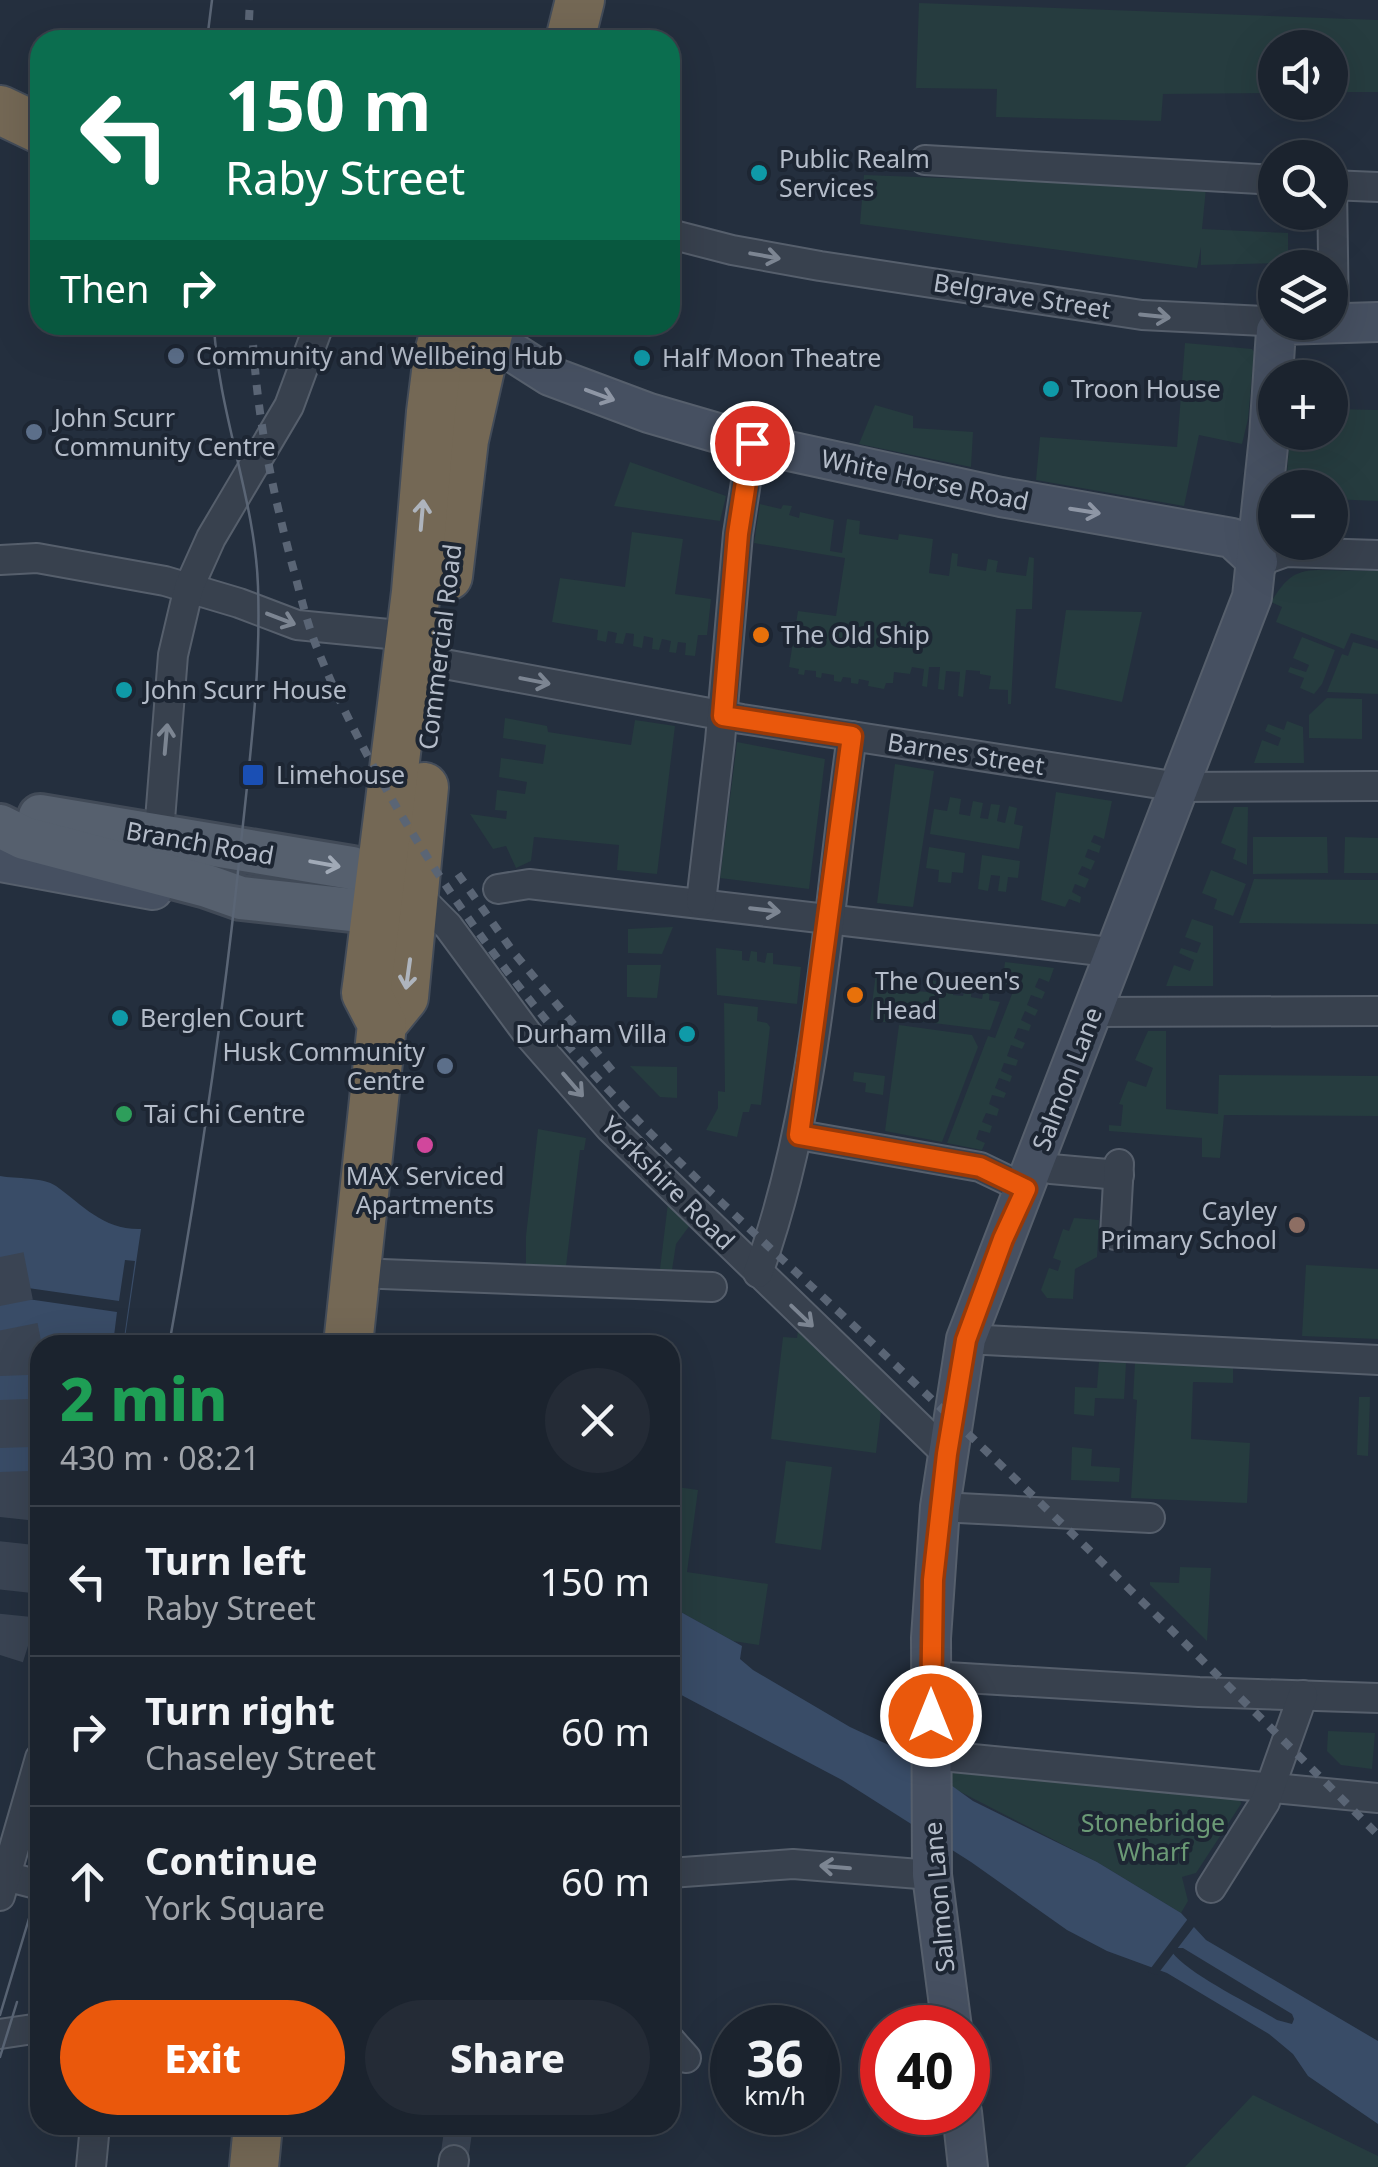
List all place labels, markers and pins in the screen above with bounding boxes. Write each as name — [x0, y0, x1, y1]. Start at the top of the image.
place label: Public Realm Services — [779, 141, 930, 204]
marker: Public Realm Services — [748, 162, 770, 184]
place label: Community and Wellbeing Hub — [196, 338, 563, 372]
place label: Half Moon Theatre — [662, 340, 881, 374]
marker: Community and Wellbeing Hub — [165, 345, 187, 367]
marker: Half Moon Theatre — [631, 347, 653, 369]
place label: Troon House — [1071, 371, 1221, 405]
marker: Troon House — [1040, 378, 1062, 400]
place label: John Scurr Community Centre — [52, 400, 276, 463]
pin — [710, 401, 795, 486]
marker: John Scurr Community Centre — [23, 421, 45, 443]
place label: The Old Ship — [781, 617, 930, 651]
marker: The Old Ship — [750, 624, 772, 646]
place label: John Scurr House — [142, 672, 347, 706]
marker: John Scurr House — [113, 679, 135, 701]
place label: Limehouse — [276, 757, 405, 791]
marker: Limehouse — [240, 762, 266, 788]
place label: The Queen's Head — [875, 963, 1020, 1026]
marker: The Queen's Head — [844, 984, 866, 1006]
place label: Berglen Court — [140, 1000, 304, 1034]
marker: Berglen Court — [109, 1007, 131, 1029]
place label: Durham Villa — [515, 1016, 667, 1050]
marker: Durham Villa — [676, 1023, 698, 1045]
place label: Husk Community Centre — [222, 1034, 425, 1097]
marker: Husk Community Centre — [434, 1055, 456, 1077]
place label: Tai Chi Centre — [144, 1096, 305, 1130]
marker: Tai Chi Centre — [113, 1103, 135, 1125]
marker: MAX Serviced Apartments — [414, 1134, 436, 1156]
place label: MAX Serviced Apartments — [346, 1158, 504, 1221]
place label: Cayley Primary School — [1100, 1193, 1277, 1256]
marker: Cayley Primary School — [1286, 1214, 1308, 1236]

